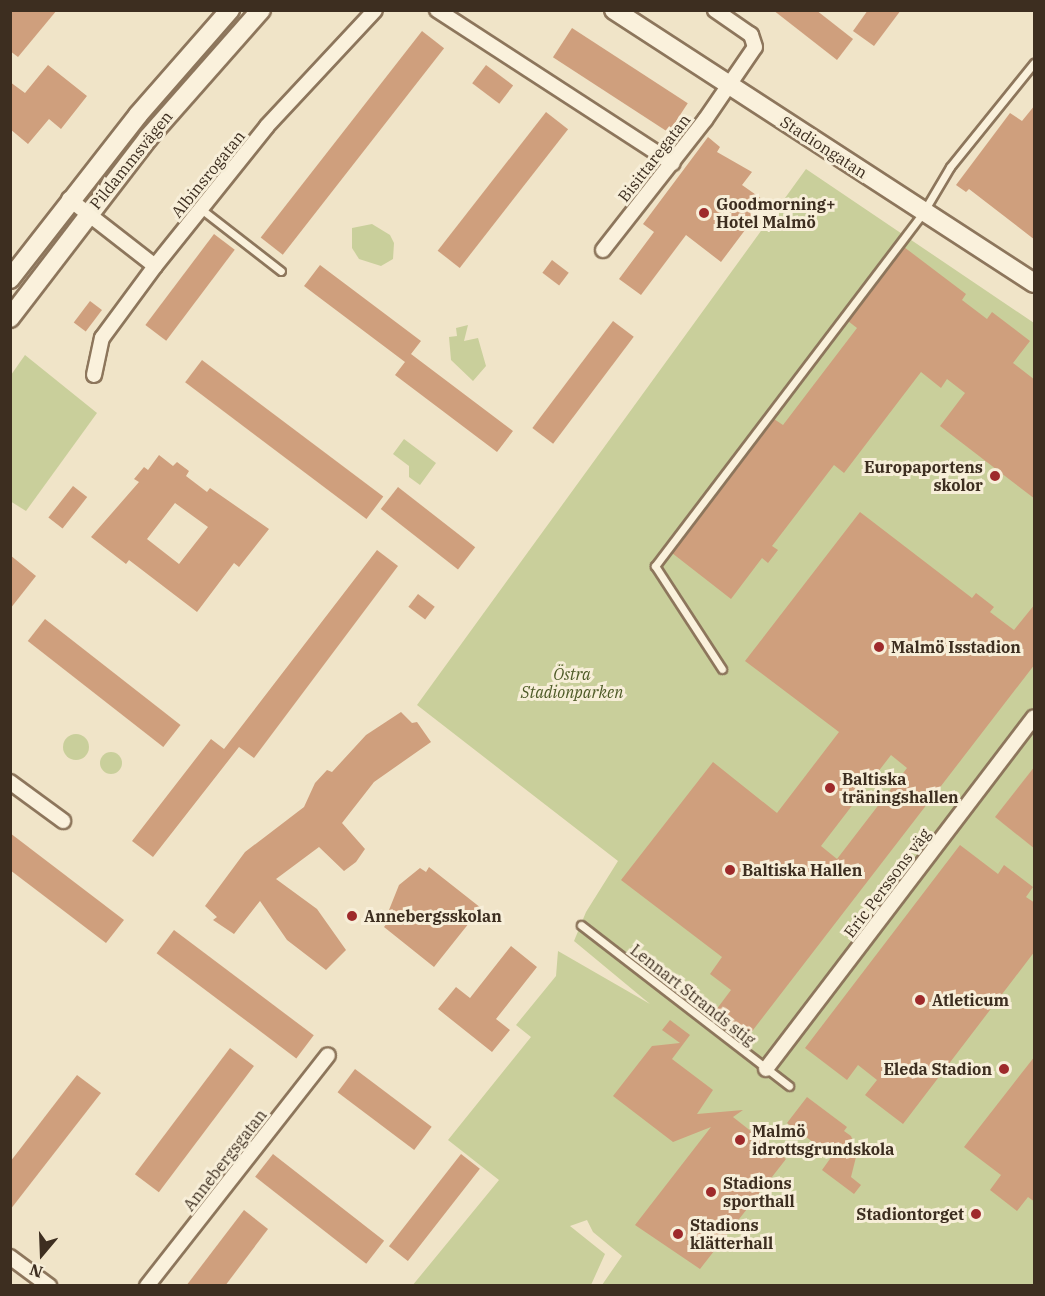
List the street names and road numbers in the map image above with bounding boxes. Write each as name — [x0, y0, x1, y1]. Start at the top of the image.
street label: Pildammsvägen — [86, 107, 176, 213]
street label: Bisittaregatan — [614, 110, 694, 206]
street label: Stadiongatan — [777, 112, 871, 182]
street label: Albinsrogatan — [167, 127, 249, 221]
street label: Eric Perssons väg — [840, 825, 934, 941]
street label: Lennart Strands stig — [627, 940, 759, 1050]
street label: Annebergsgatan — [179, 1105, 271, 1215]

